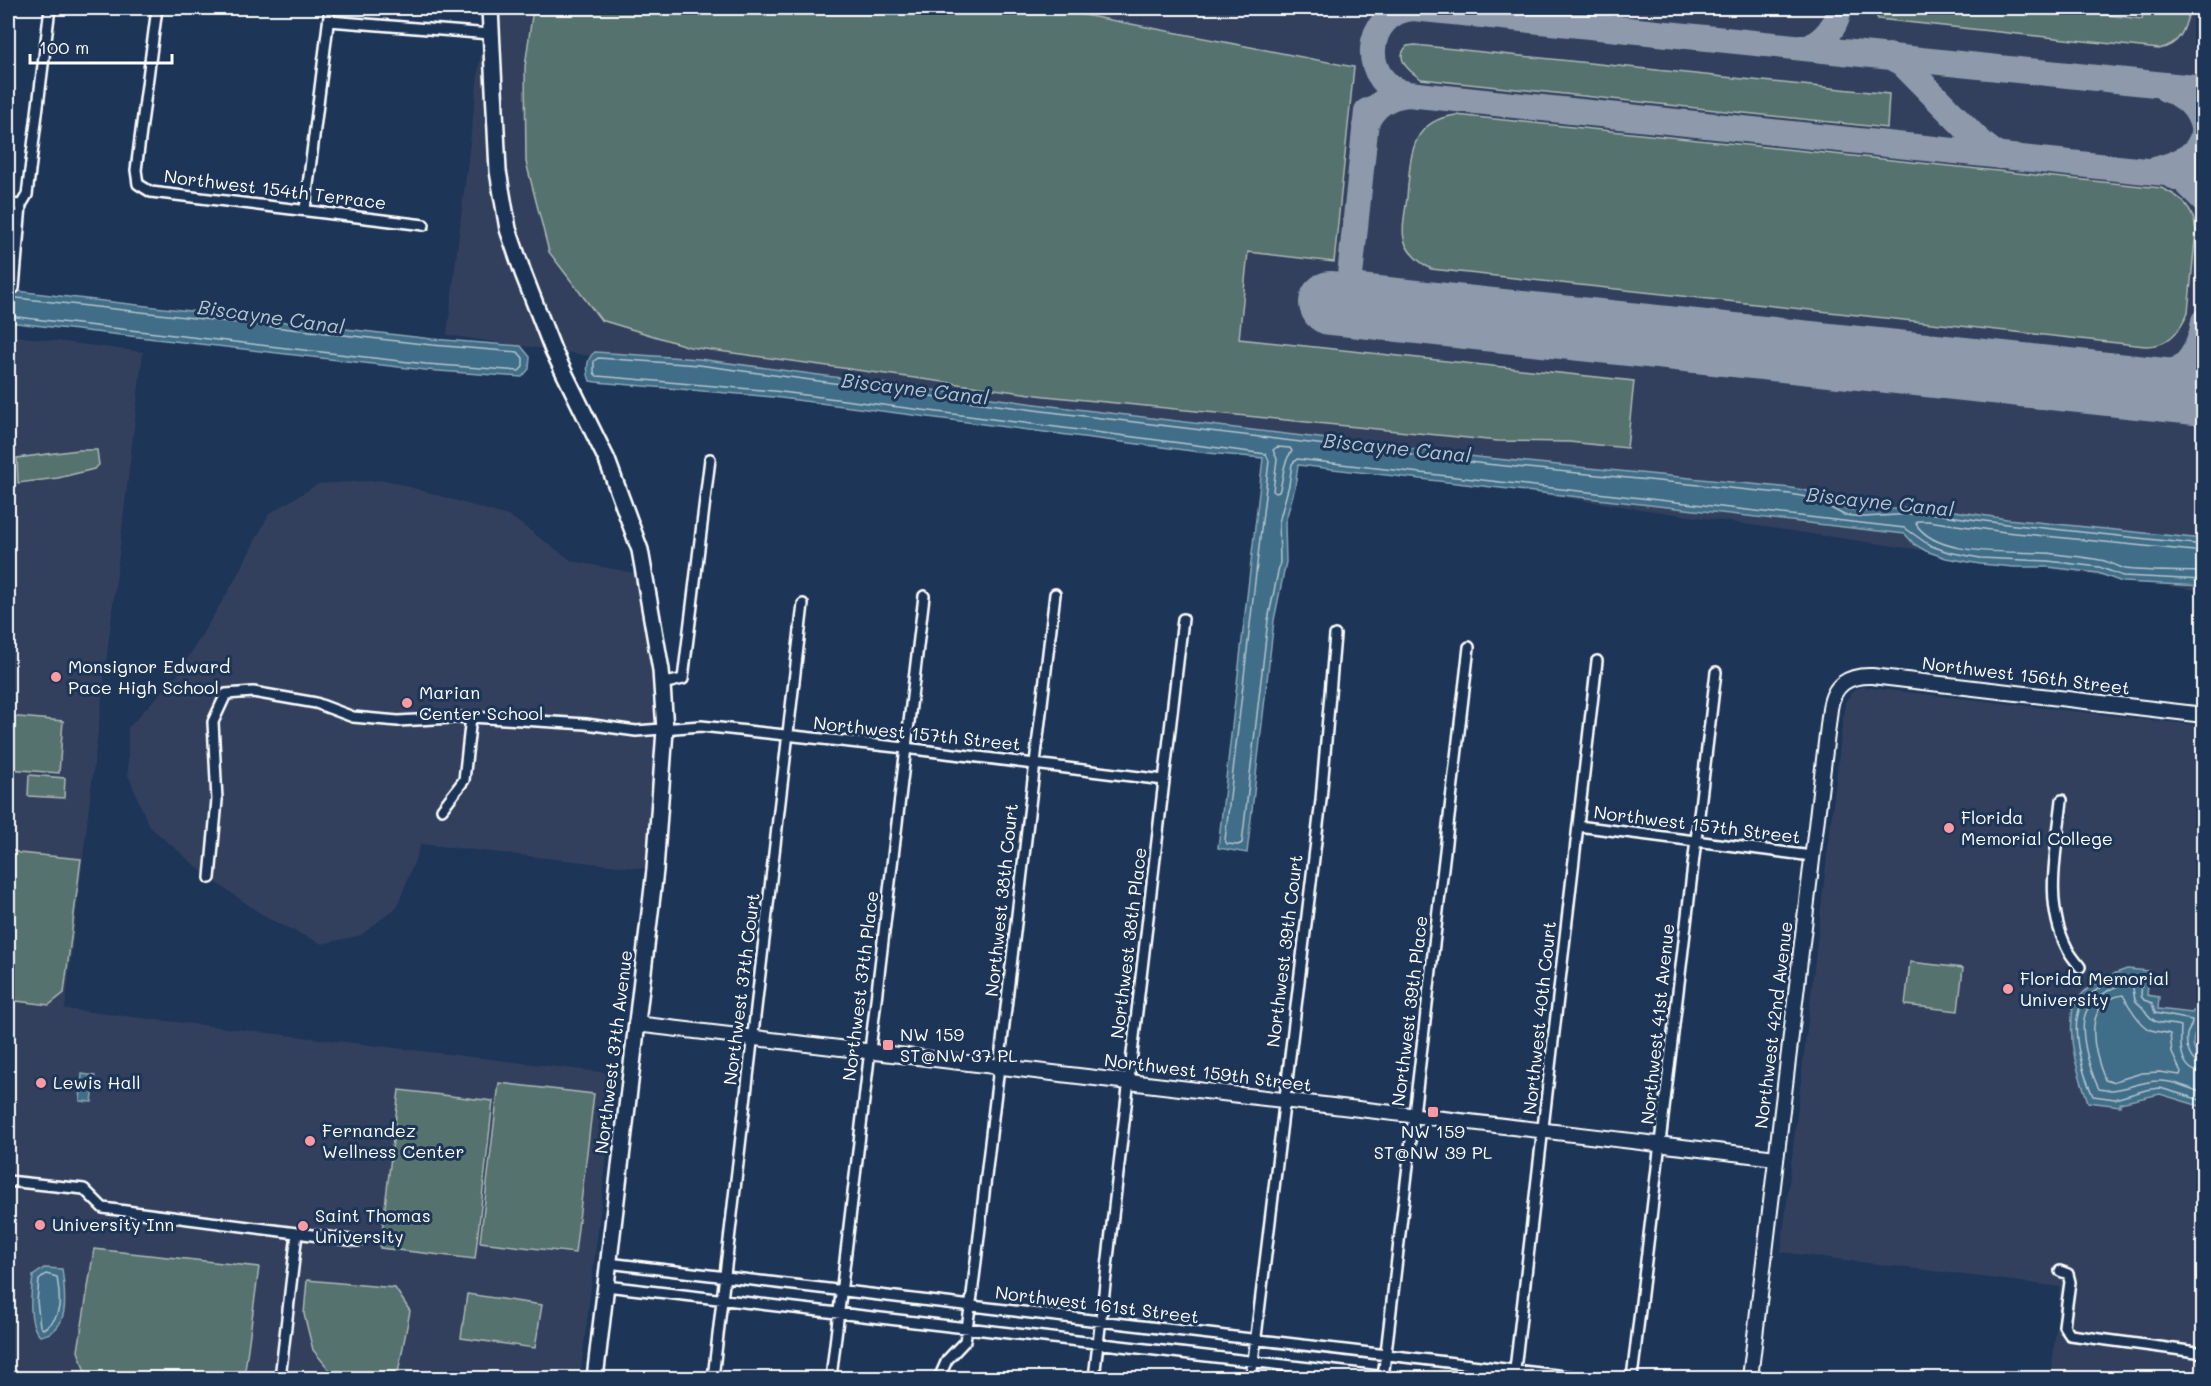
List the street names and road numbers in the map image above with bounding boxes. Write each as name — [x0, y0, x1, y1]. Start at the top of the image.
street label: Northwest 154th Terrace — [163, 163, 388, 215]
street label: Northwest 156th Street — [1921, 650, 2131, 700]
street label: Northwest 157th Street — [812, 710, 1022, 756]
street label: Northwest 157th Street — [1592, 799, 1802, 849]
street label: Northwest 38th Court — [979, 802, 1023, 998]
street label: Northwest 38th Place — [1104, 846, 1152, 1040]
street label: Northwest 39th Court — [1260, 853, 1308, 1049]
street label: Northwest 37th Place — [836, 889, 884, 1082]
street label: Northwest 37th Court — [717, 891, 765, 1086]
street label: Northwest 39th Place — [1385, 914, 1433, 1108]
street label: Northwest 40th Court — [1517, 920, 1561, 1116]
street label: Northwest 42nd Avenue — [1748, 920, 1798, 1130]
street label: Northwest 41st Avenue — [1635, 922, 1679, 1126]
street label: Northwest 37th Avenue — [589, 949, 637, 1155]
street label: Northwest 159th Street — [1103, 1047, 1313, 1097]
street label: Northwest 161st Street — [994, 1280, 1200, 1328]

